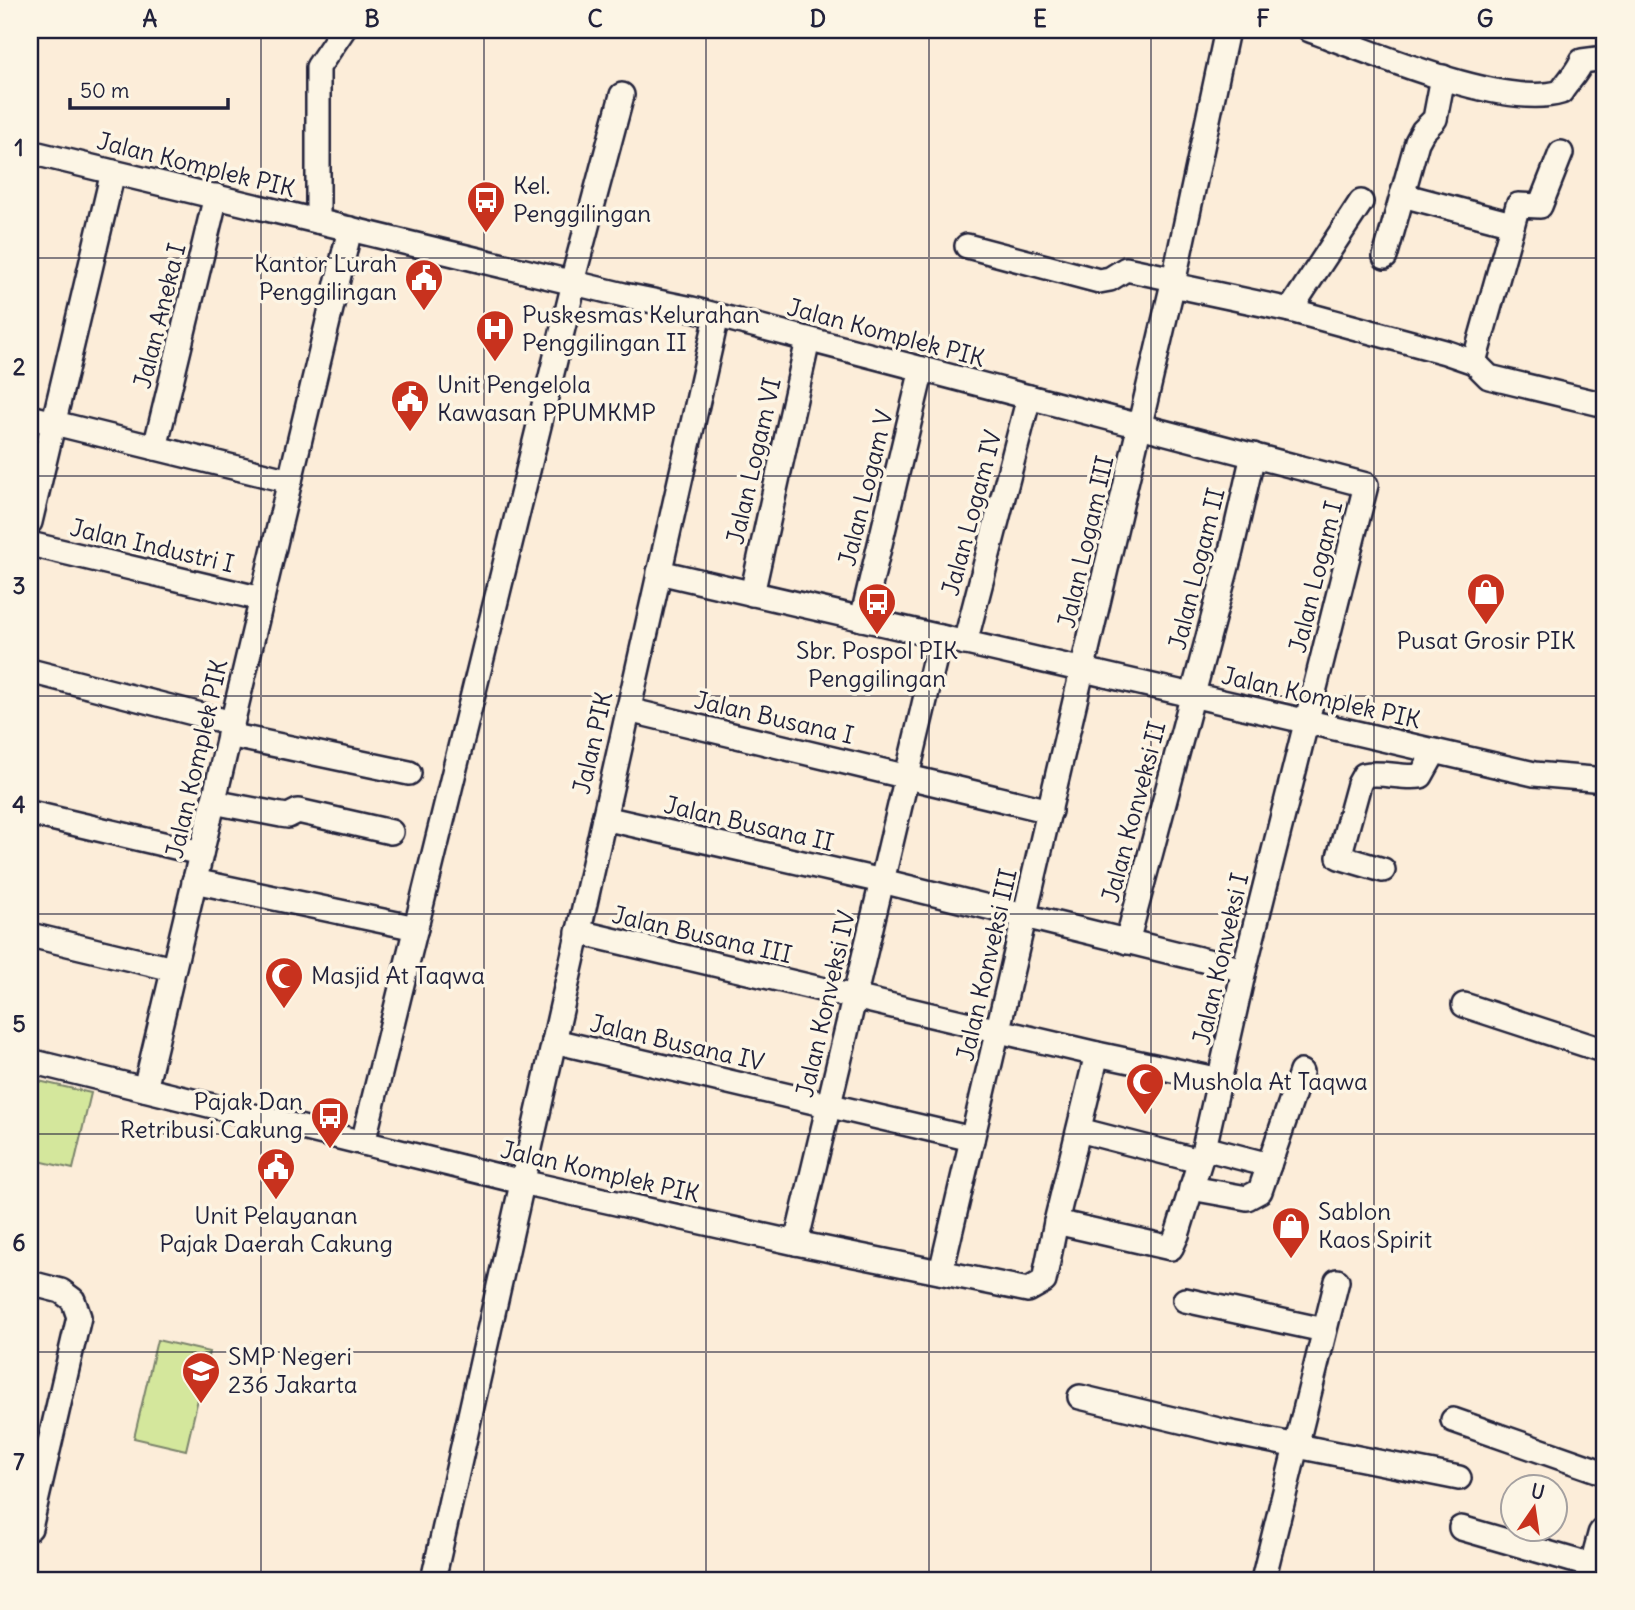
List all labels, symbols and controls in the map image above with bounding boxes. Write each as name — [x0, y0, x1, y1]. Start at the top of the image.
text: A — [143, 4, 158, 33]
text: B — [364, 4, 380, 33]
text: C — [587, 4, 603, 33]
text: D — [810, 4, 826, 33]
text: E — [1033, 4, 1047, 33]
text: F — [1256, 4, 1270, 33]
text: G — [1477, 4, 1493, 33]
scale bar — [70, 66, 228, 110]
text: 50 m — [80, 77, 129, 104]
street label: Jalan Komplek PIK — [94, 125, 299, 203]
text: 1 — [14, 133, 24, 162]
place label: Kel. Penggilingan — [513, 170, 651, 228]
bus stop icon: Kel. Penggilingan — [465, 179, 507, 234]
street label: Jalan Aneka I — [126, 240, 192, 392]
place label: Kantor Lurah Penggilingan — [254, 248, 397, 306]
public building icon: Kantor Lurah Penggilingan — [403, 257, 445, 312]
street label: Jalan Komplek PIK — [784, 291, 988, 373]
place label: Puskesmas Kelurahan Penggilingan II — [522, 299, 760, 357]
hospital icon: Puskesmas Kelurahan Penggilingan II — [474, 308, 516, 363]
text: 2 — [13, 352, 26, 381]
place label: Unit Pengelola Kawasan PPUMKMP — [437, 369, 656, 427]
street label: Jalan Logam VI — [719, 375, 787, 547]
public building icon: Unit Pengelola Kawasan PPUMKMP — [389, 378, 431, 433]
street label: Jalan Logam V — [831, 407, 899, 569]
street label: Jalan Logam IV — [935, 427, 1008, 599]
street label: Jalan Logam III — [1051, 453, 1119, 631]
street label: Jalan Logam II — [1161, 485, 1231, 653]
street label: Jalan Logam I — [1282, 498, 1348, 656]
street label: Jalan Industri I — [67, 512, 237, 578]
text: 3 — [12, 571, 26, 600]
shop icon: Pusat Grosir PIK — [1465, 571, 1507, 626]
bus stop icon: Sbr. Pospol PIK Penggilingan — [856, 581, 898, 636]
place label: Pusat Grosir PIK — [1397, 625, 1575, 655]
place label: Sbr. Pospol PIK Penggilingan — [796, 635, 958, 693]
street label: Jalan Komplek PIK — [159, 656, 234, 861]
street label: Jalan Komplek PIK — [1219, 660, 1424, 735]
street label: Jalan Busana I — [692, 684, 857, 750]
street label: Jalan PIK — [566, 689, 618, 797]
street label: Jalan Konveksi II — [1094, 718, 1172, 905]
street label: Jalan Busana II — [661, 789, 837, 857]
text: 4 — [12, 790, 26, 819]
street label: Jalan Konveksi III — [949, 866, 1023, 1064]
street label: Jalan Konveksi I — [1186, 870, 1254, 1048]
street label: Jalan Busana III — [609, 899, 795, 969]
street label: Jalan Konveksi IV — [789, 908, 861, 1100]
mosque icon: Masjid At Taqwa — [263, 955, 305, 1010]
place label: Masjid At Taqwa — [311, 960, 485, 990]
street label: Jalan Busana IV — [587, 1007, 767, 1077]
text: 5 — [12, 1009, 26, 1038]
mosque icon: Mushola At Taqwa — [1124, 1061, 1166, 1116]
place label: Mushola At Taqwa — [1172, 1066, 1368, 1096]
place label: Pajak Dan Retribusi Cakung — [120, 1086, 303, 1144]
bus stop icon: Pajak Dan Retribusi Cakung — [309, 1095, 351, 1150]
street label: Jalan Komplek PIK — [498, 1134, 703, 1209]
public building icon: Unit Pelayanan Pajak Daerah Cakung — [255, 1146, 297, 1201]
place label: Sablon Kaos Spirit — [1318, 1196, 1432, 1254]
place label: Unit Pelayanan Pajak Daerah Cakung — [159, 1200, 393, 1258]
shop icon: Sablon Kaos Spirit — [1270, 1205, 1312, 1260]
text: 6 — [12, 1228, 26, 1257]
place label: SMP Negeri 236 Jakarta — [228, 1341, 358, 1399]
school or university icon: SMP Negeri 236 Jakarta — [180, 1350, 222, 1405]
text: 7 — [13, 1447, 25, 1476]
north arrow — [1498, 1474, 1568, 1544]
text: U — [1529, 1478, 1547, 1505]

